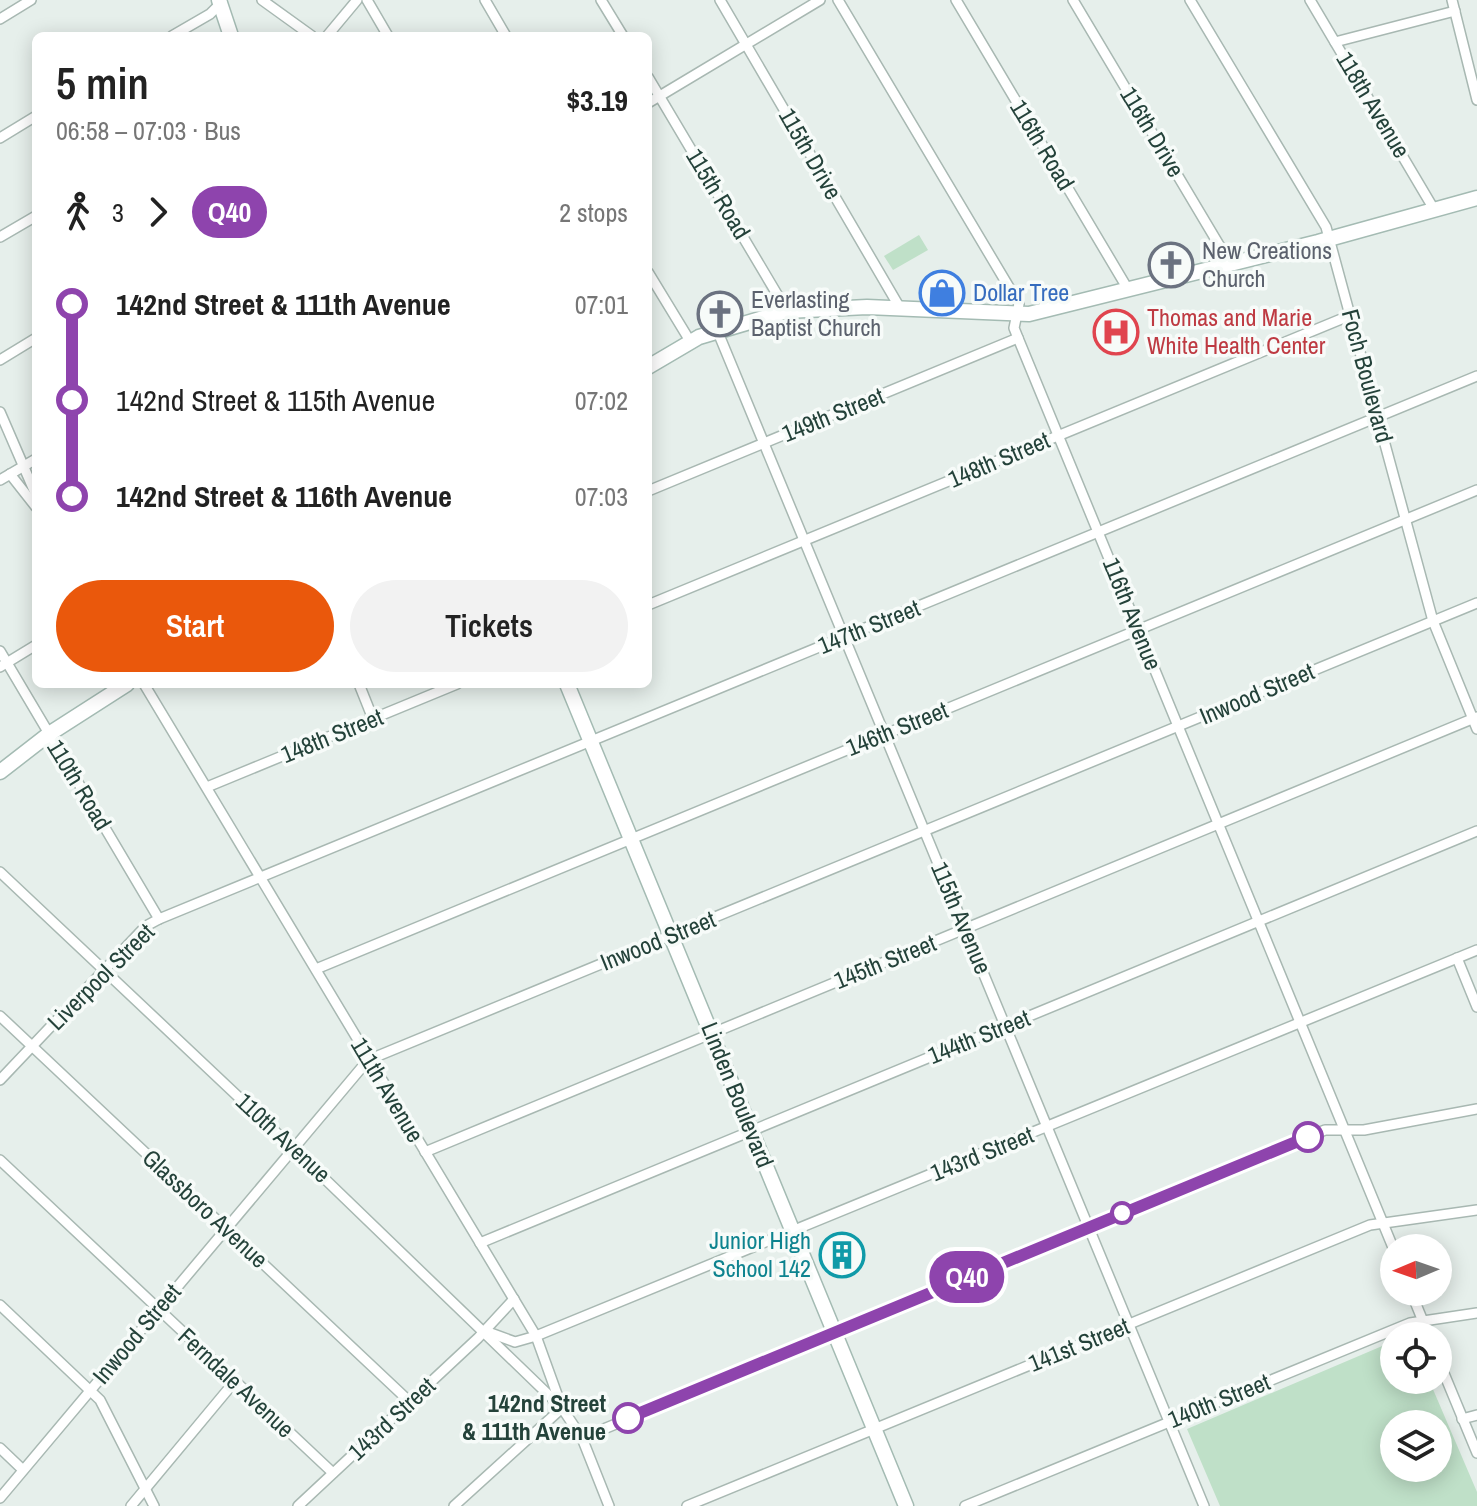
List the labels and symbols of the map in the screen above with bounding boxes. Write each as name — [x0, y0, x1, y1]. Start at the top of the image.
street label: 118th Avenue — [1330, 45, 1418, 164]
street label: 116th Drive — [1113, 80, 1192, 183]
street label: 116th Road — [1003, 93, 1082, 196]
street label: 115th Drive — [772, 102, 850, 205]
street label: 115th Road — [679, 142, 758, 245]
place label: New Creations Church — [1202, 234, 1332, 294]
church icon: New Creations Church — [1147, 241, 1195, 289]
shop icon: Dollar Tree — [918, 269, 966, 317]
place label: Dollar Tree — [973, 276, 1069, 308]
place label: Everlasting Baptist Church — [751, 283, 881, 343]
church icon: Everlasting Baptist Church — [696, 290, 744, 338]
place label: Thomas and Marie White Health Center — [1147, 301, 1326, 361]
street label: Foch Boulevard — [1335, 305, 1401, 446]
hospital icon: Thomas and Marie White Health Center — [1092, 308, 1140, 356]
street label: 149th Street — [777, 379, 889, 449]
street label: 148th Street — [943, 423, 1055, 495]
street label: 116th Avenue — [1096, 553, 1170, 675]
street label: 147th Street — [813, 591, 925, 661]
street label: Inwood Street — [1194, 654, 1319, 732]
street label: 146th Street — [841, 693, 953, 763]
street label: 148th Street — [276, 700, 388, 770]
street label: 110th Road — [40, 733, 119, 836]
street label: 115th Avenue — [924, 857, 1000, 978]
street label: Inwood Street — [595, 902, 720, 978]
street label: Liverpool Street — [40, 915, 161, 1037]
street label: 145th Street — [829, 926, 941, 996]
street label: 144th Street — [923, 1001, 1035, 1071]
street label: Linden Boulevard — [694, 1017, 782, 1172]
street label: 111th Avenue — [344, 1031, 432, 1148]
street label: 110th Avenue — [229, 1085, 338, 1189]
street label: 143rd Street — [925, 1118, 1038, 1188]
unlabelled marker — [1293, 1122, 1323, 1152]
street label: Glassboro Avenue — [136, 1142, 275, 1275]
unlabelled marker — [1111, 1202, 1133, 1224]
place label: Junior High School 142 — [709, 1224, 811, 1284]
building icon: Junior High School 142 — [818, 1231, 866, 1279]
north arrow — [1380, 1234, 1452, 1306]
line badge: Q40 — [921, 1251, 1013, 1303]
street label: Inwood Street — [85, 1276, 188, 1390]
street label: 141st Street — [1023, 1309, 1134, 1379]
street label: Ferndale Avenue — [172, 1320, 302, 1444]
street label: 140th Street — [1163, 1365, 1275, 1435]
street label: 143rd Street — [341, 1369, 442, 1467]
place label: 142nd Street & 111th Avenue — [462, 1387, 606, 1447]
marker: 142nd Street & 111th Avenue — [613, 1403, 643, 1433]

